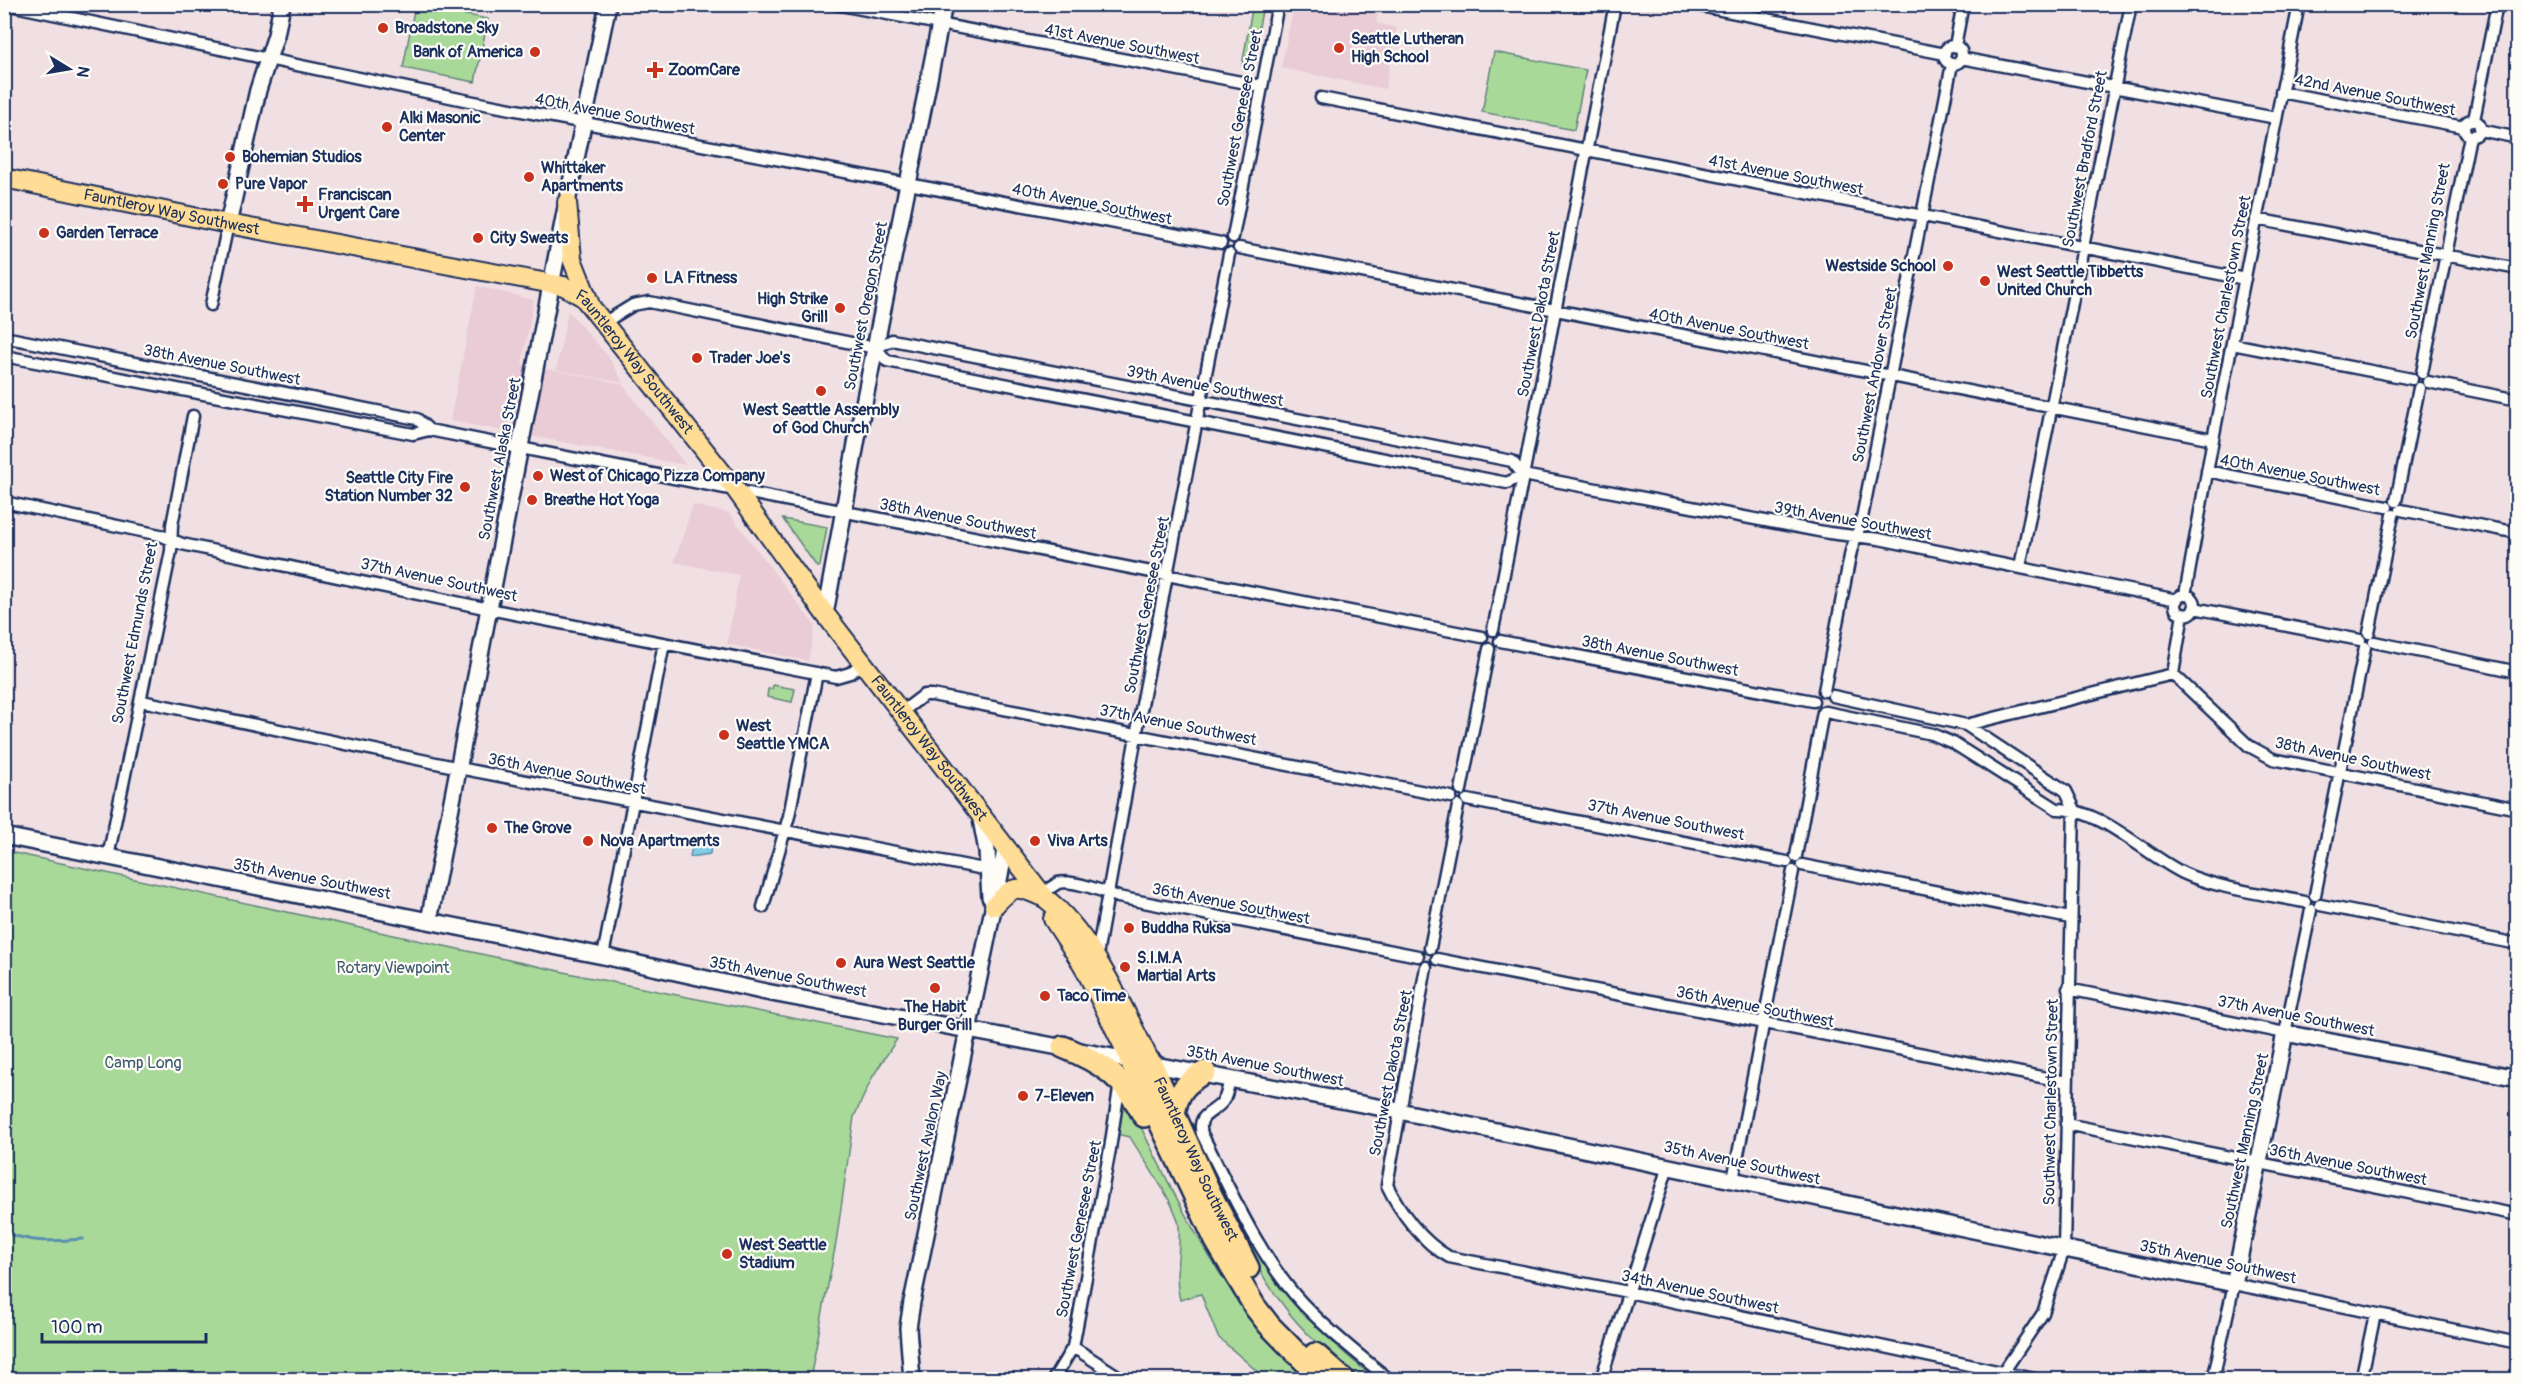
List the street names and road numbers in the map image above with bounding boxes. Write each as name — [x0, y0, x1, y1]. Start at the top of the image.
street label: 41st Avenue Southwest — [1043, 19, 1202, 69]
street label: Southwest Genesee Street — [1213, 27, 1267, 209]
street label: Southwest Bradford Street — [2058, 68, 2112, 249]
street label: 42nd Avenue Southwest — [2293, 70, 2458, 121]
street label: 40th Avenue Southwest — [533, 89, 697, 139]
street label: 41st Avenue Southwest — [1707, 150, 1866, 200]
street label: Southwest Manning Street — [2401, 161, 2455, 341]
street label: 40th Avenue Southwest — [1010, 179, 1174, 229]
street label: Fauntleroy Way Southwest — [82, 185, 262, 240]
street label: Southwest Charlestown Street — [2196, 193, 2256, 400]
street label: Southwest Oregon Street — [840, 219, 892, 392]
street label: Southwest Dakota Street — [1513, 229, 1565, 399]
street label: Fauntleroy Way Southwest — [572, 285, 698, 439]
street label: Southwest Andover Street — [1848, 285, 1902, 465]
street label: 40th Avenue Southwest — [1647, 304, 1811, 354]
street label: 38th Avenue Southwest — [142, 340, 303, 390]
street label: 39th Avenue Southwest — [1125, 361, 1286, 411]
street label: Southwest Alaska Street — [474, 375, 526, 542]
street label: 40th Avenue Southwest — [2218, 450, 2382, 500]
street label: 38th Avenue Southwest — [878, 494, 1039, 544]
street label: 39th Avenue Southwest — [1773, 497, 1934, 545]
street label: Southwest Genesee Street — [1120, 514, 1174, 696]
street label: Southwest Edmunds Street — [108, 540, 163, 726]
street label: 37th Avenue Southwest — [359, 554, 520, 606]
street label: 38th Avenue Southwest — [1580, 631, 1741, 681]
street label: Fauntleroy Way Southwest — [866, 671, 992, 826]
street label: 37th Avenue Southwest — [1098, 700, 1259, 750]
street label: 38th Avenue Southwest — [2273, 733, 2434, 785]
street label: 36th Avenue Southwest — [486, 749, 648, 799]
street label: 37th Avenue Southwest — [1586, 795, 1747, 845]
street label: 35th Avenue Southwest — [232, 854, 393, 904]
street label: 36th Avenue Southwest — [1150, 879, 1312, 929]
street label: 35th Avenue Southwest — [708, 952, 869, 1002]
street label: 36th Avenue Southwest — [1674, 982, 1836, 1032]
street label: Southwest Dakota Street — [1365, 988, 1417, 1158]
street label: 37th Avenue Southwest — [2216, 991, 2377, 1041]
street label: Southwest Charlestown Street — [2039, 998, 2063, 1205]
street label: 35th Avenue Southwest — [1185, 1041, 1346, 1091]
street label: Southwest Manning Street — [2217, 1051, 2273, 1231]
street label: Southwest Avalon Way — [900, 1069, 952, 1223]
street label: Fauntleroy Way Southwest — [1149, 1074, 1243, 1245]
street label: 35th Avenue Southwest — [1662, 1137, 1823, 1190]
street label: Southwest Genesee Street — [1052, 1138, 1106, 1320]
street label: 36th Avenue Southwest — [2267, 1140, 2429, 1190]
street label: 35th Avenue Southwest — [2138, 1236, 2299, 1289]
street label: 34th Avenue Southwest — [1619, 1266, 1781, 1319]

